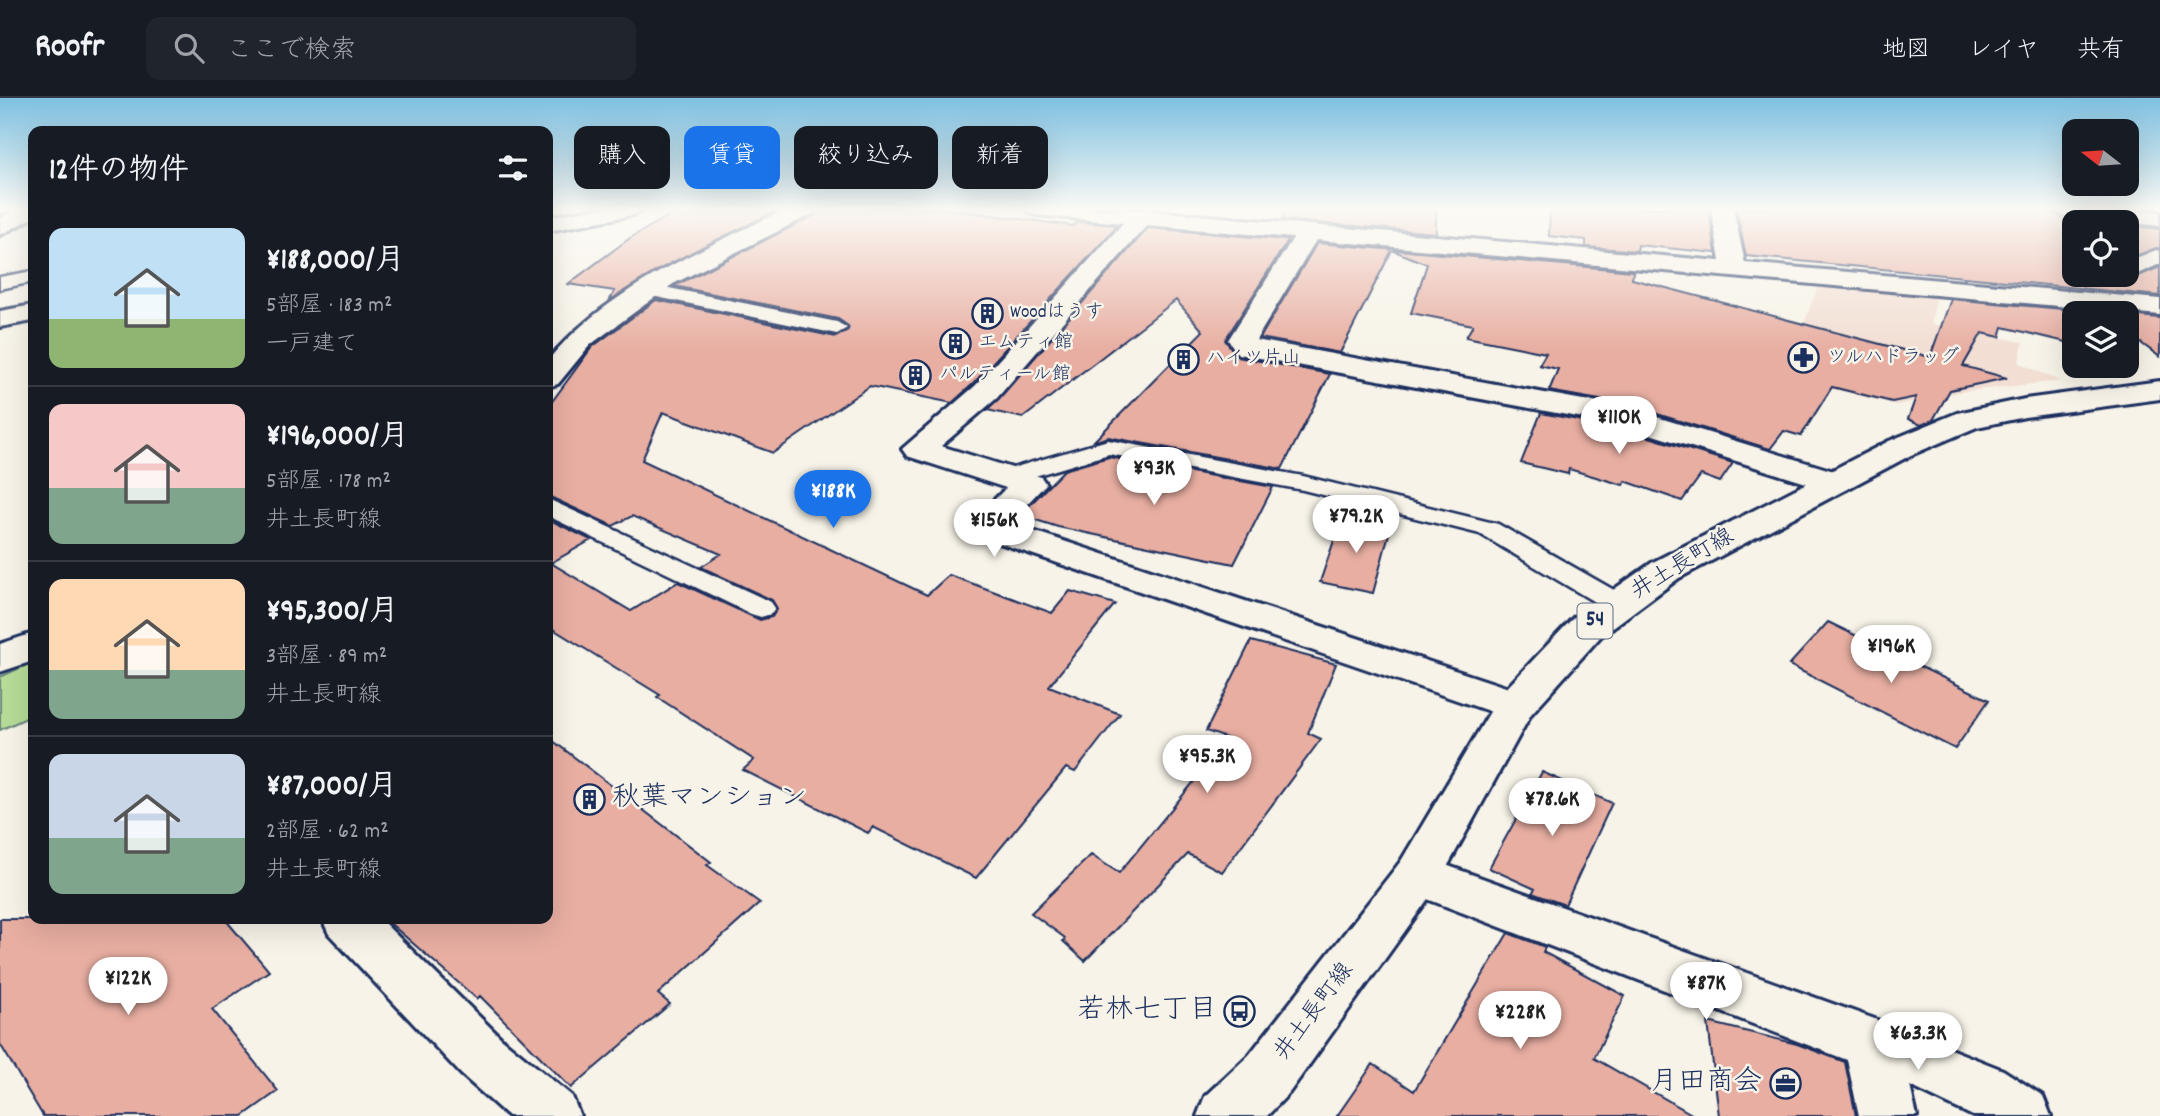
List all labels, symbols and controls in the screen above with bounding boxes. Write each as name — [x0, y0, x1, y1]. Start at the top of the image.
search box — [146, 17, 636, 80]
text: Roofr — [35, 25, 104, 72]
icon: search — [170, 29, 208, 67]
text: ここで検索 — [226, 33, 356, 70]
text: 地図 — [1882, 34, 1930, 68]
text: レイヤ — [1968, 34, 2039, 68]
text: 共有 — [2077, 34, 2125, 68]
north arrow — [2062, 119, 2138, 196]
map controls — [2062, 119, 2139, 378]
chip: 購入 — [574, 126, 670, 189]
chip: 賃貸 — [684, 126, 780, 189]
chip: 絞り込み — [794, 126, 938, 189]
chip: 新着 — [952, 126, 1048, 189]
icon: filters — [494, 149, 532, 187]
text: 12件の物件 — [49, 151, 189, 194]
button: locate — [2062, 210, 2139, 287]
text: ¥188,000/月 — [266, 241, 404, 284]
icon: home — [105, 256, 189, 340]
text: 5部屋 · 183 m² — [266, 290, 392, 323]
building icon: Woodはうす — [970, 296, 1004, 330]
place label: Woodはうす — [1010, 300, 1104, 327]
button: layers — [2062, 301, 2139, 378]
building icon: エムティ館 — [938, 326, 972, 360]
text: 一戸建て — [266, 329, 358, 362]
place label: エムティ館 — [978, 330, 1073, 357]
pharmacy icon: ツルハドラッグ — [1787, 341, 1821, 375]
building icon: ハイツ片山 — [1166, 342, 1200, 376]
place label: ツルハドラッグ — [1827, 345, 1959, 372]
place label: ハイツ片山 — [1206, 346, 1301, 373]
building icon: パルティール館 — [899, 358, 933, 392]
place label: パルティール館 — [939, 362, 1071, 389]
pin: ¥110K — [1570, 396, 1668, 456]
text: ¥110K — [1597, 402, 1641, 435]
text: ¥196,000/月 — [266, 417, 409, 460]
icon: home — [105, 432, 189, 516]
pin: ¥93K — [1113, 448, 1195, 507]
text: ¥93K — [1133, 453, 1175, 486]
text: 5部屋 · 178 m² — [266, 466, 391, 499]
pin: ¥188K — [784, 470, 882, 530]
text: ¥188K — [810, 476, 856, 509]
pin: ¥79.2K — [1299, 496, 1413, 555]
pin: ¥156K — [945, 500, 1043, 559]
text: ¥79.2K — [1329, 501, 1383, 534]
text: 井土長町線 — [266, 505, 381, 538]
text: ¥156K — [970, 505, 1018, 538]
street label: 井土長町線 — [1625, 521, 1741, 609]
text: ¥95,300/月 — [266, 592, 398, 635]
road number: 54 — [1578, 603, 1612, 638]
icon: home — [105, 607, 189, 691]
pin: ¥196K — [1842, 626, 1940, 685]
text: ¥196K — [1867, 631, 1915, 664]
text: 3部屋 · 89 m² — [266, 641, 387, 674]
text: 井土長町線 — [266, 680, 381, 713]
pin: ¥95.3K — [1150, 736, 1264, 795]
text: ¥95.3K — [1179, 741, 1235, 774]
text: ¥87,000/月 — [266, 767, 397, 810]
pin: ¥78.6K — [1495, 778, 1609, 838]
place label: 秋葉マンション — [612, 780, 807, 820]
icon: home — [105, 782, 189, 866]
building icon: 秋葉マンション — [572, 783, 606, 817]
text: ¥78.6K — [1525, 784, 1579, 817]
text: 2部屋 · 62 m² — [266, 816, 389, 849]
text: 井土長町線 — [266, 855, 381, 888]
street label: 井土長町線 — [1267, 956, 1363, 1068]
pin: ¥122K — [79, 958, 177, 1017]
pin: ¥87K — [1665, 962, 1747, 1022]
text: ¥122K — [105, 963, 151, 996]
text: ¥87K — [1686, 968, 1726, 1001]
place label: 若林七丁目 — [1077, 992, 1217, 1032]
pin: ¥228K — [1471, 992, 1569, 1051]
bus stop icon: 若林七丁目 — [1223, 995, 1257, 1029]
text: ¥228K — [1494, 997, 1546, 1030]
pin: ¥63.3K — [1861, 1012, 1975, 1072]
text: ¥63.3K — [1889, 1018, 1947, 1051]
place label: 月田商会 — [1650, 1064, 1762, 1104]
office icon: 月田商会 — [1768, 1067, 1802, 1101]

